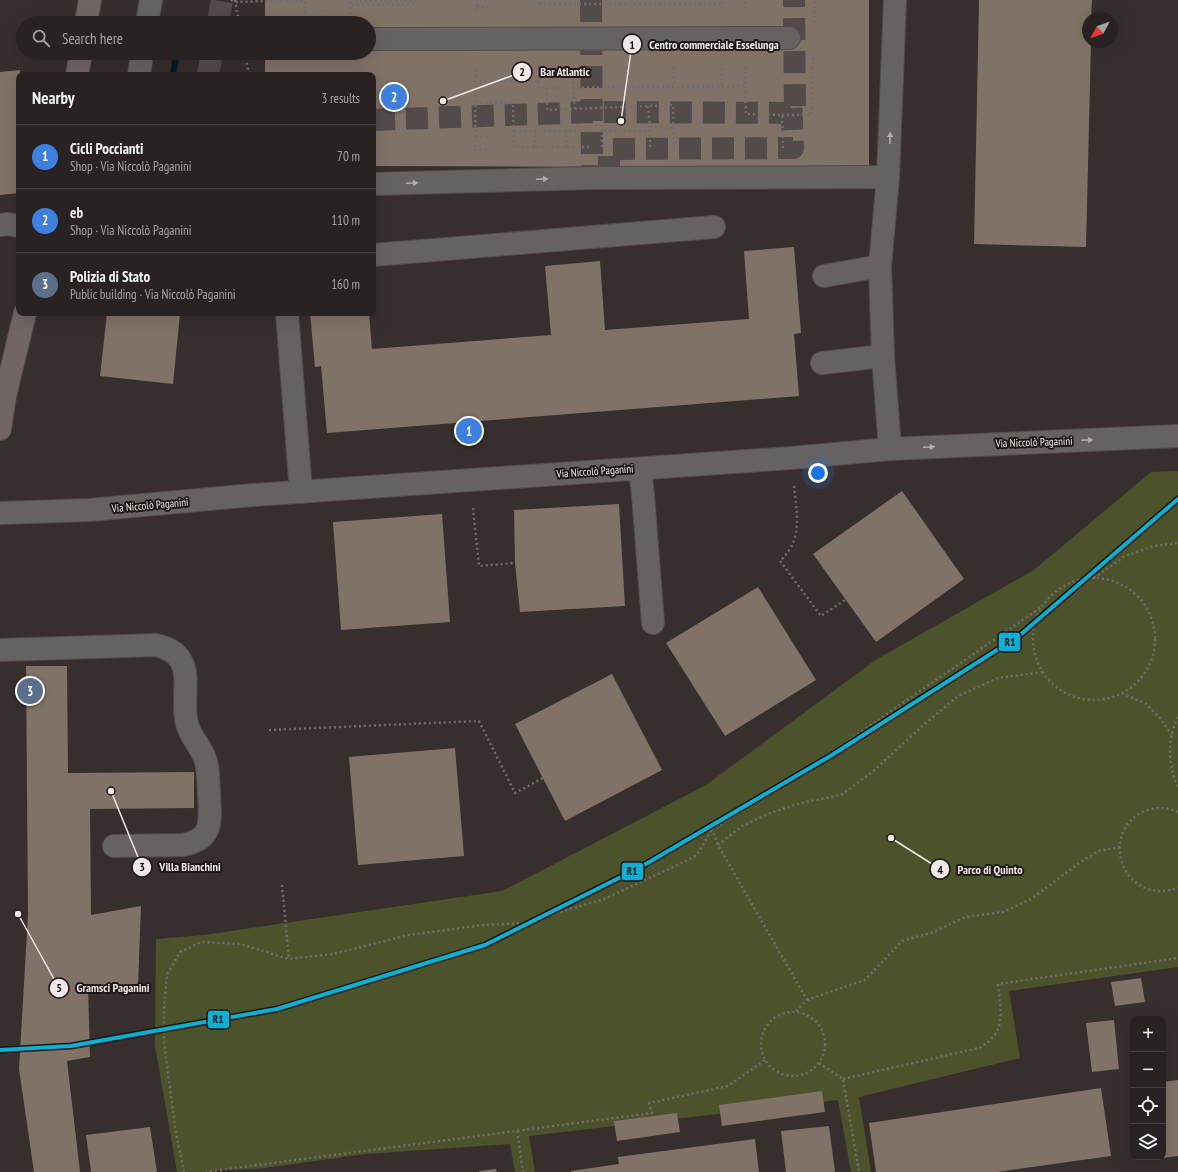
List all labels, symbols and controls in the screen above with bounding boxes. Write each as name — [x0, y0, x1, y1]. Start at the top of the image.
north arrow — [1082, 12, 1118, 48]
search box — [16, 16, 376, 60]
icon: search — [30, 27, 52, 49]
text: Search here — [62, 29, 123, 48]
callout: Centro commerciale Esselunga — [622, 32, 787, 56]
text: 1 — [629, 37, 635, 52]
text: Centro commerciale Esselunga — [649, 37, 779, 52]
callout: Bar Atlantic — [512, 60, 598, 84]
text: 2 — [519, 64, 525, 79]
text: Bar Atlantic — [540, 64, 590, 79]
pin: 2 — [381, 82, 407, 112]
text: Nearby — [32, 87, 75, 109]
text: 3 results — [321, 90, 360, 107]
one-way arrow — [886, 132, 893, 144]
text: Cicli Poccianti — [70, 139, 143, 158]
text: 1 — [42, 148, 48, 165]
text: 70 m — [337, 148, 360, 165]
text: Shop · Via Niccolò Paganini — [70, 158, 192, 175]
one-way arrow — [536, 176, 549, 182]
one-way arrow — [406, 180, 419, 186]
text: eb — [70, 203, 83, 222]
text: 2 — [42, 212, 48, 229]
text: 110 m — [331, 212, 360, 229]
text: Shop · Via Niccolò Paganini — [70, 222, 192, 239]
text: Polizia di Stato — [70, 267, 150, 286]
text: 3 — [42, 276, 48, 293]
text: 160 m — [331, 276, 360, 293]
text: Public building · Via Niccolò Paganini — [70, 286, 236, 303]
pin: 1 — [456, 416, 482, 446]
street label: Via Niccolò Paganini — [994, 434, 1073, 450]
one-way arrow — [1081, 437, 1094, 443]
one-way arrow — [923, 444, 936, 450]
street label: Via Niccolò Paganini — [555, 461, 634, 481]
your location — [808, 463, 828, 483]
street label: Via Niccolò Paganini — [110, 495, 189, 515]
line badge: R1 — [998, 632, 1021, 652]
text: R1 — [1005, 635, 1015, 649]
pin: 3 — [17, 676, 43, 706]
callout: Villa Bianchini — [132, 855, 229, 879]
callout: Parco di Quinto — [930, 857, 1031, 881]
text: 3 — [139, 859, 145, 874]
text: Villa Bianchini — [158, 859, 221, 874]
line badge: R1 — [621, 862, 644, 881]
text: 4 — [937, 862, 943, 877]
text: Parco di Quinto — [957, 862, 1023, 877]
text: R1 — [627, 864, 637, 878]
callout: Gramsci Paganini — [49, 976, 157, 1000]
text: 5 — [56, 980, 62, 995]
text: Gramsci Paganini — [77, 980, 150, 995]
line badge: R1 — [207, 1010, 230, 1029]
text: R1 — [213, 1012, 223, 1026]
map controls — [1130, 1016, 1166, 1160]
button: + — [1130, 1016, 1166, 1052]
button: − — [1130, 1052, 1166, 1088]
button: locate — [1130, 1088, 1166, 1124]
button: layers — [1130, 1124, 1166, 1160]

